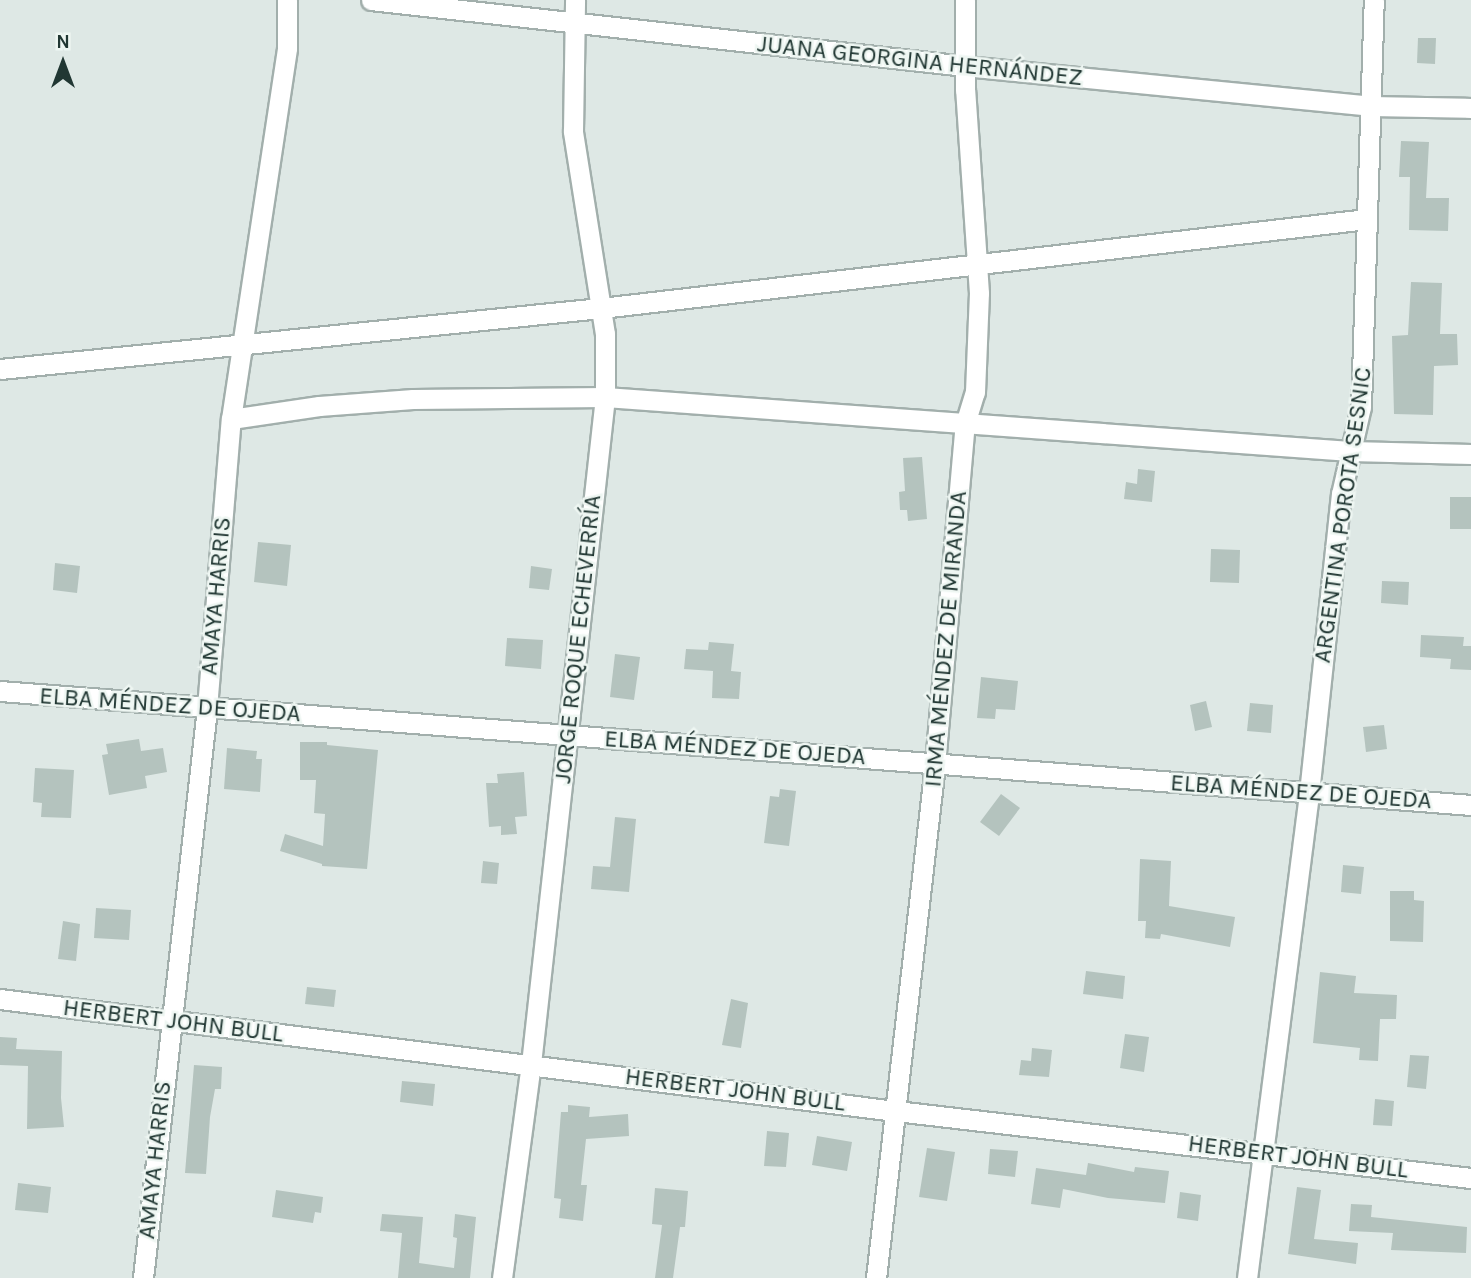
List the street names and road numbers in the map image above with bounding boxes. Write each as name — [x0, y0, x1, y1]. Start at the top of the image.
street label: JUANA GEORGINA HERNÁNDEZ — [756, 30, 1084, 92]
street label: ARGENTINA POROTA SESNIC — [1308, 365, 1378, 665]
street label: IRMA MÉNDEZ DE MIRANDA — [919, 490, 973, 788]
street label: JORGE ROQUE ECHEVERRÍA — [549, 493, 607, 785]
street label: AMAYA HARRIS — [195, 516, 237, 676]
street label: ELBA MÉNDEZ DE OJEDA — [38, 682, 302, 728]
street label: ELBA MÉNDEZ DE OJEDA — [603, 725, 867, 771]
street label: ELBA MÉNDEZ DE OJEDA — [1169, 769, 1433, 815]
street label: HERBERT JOHN BULL — [61, 993, 285, 1049]
street label: HERBERT JOHN BULL — [623, 1062, 847, 1118]
street label: AMAYA HARRIS — [132, 1080, 178, 1240]
street label: HERBERT JOHN BULL — [1186, 1129, 1410, 1185]

